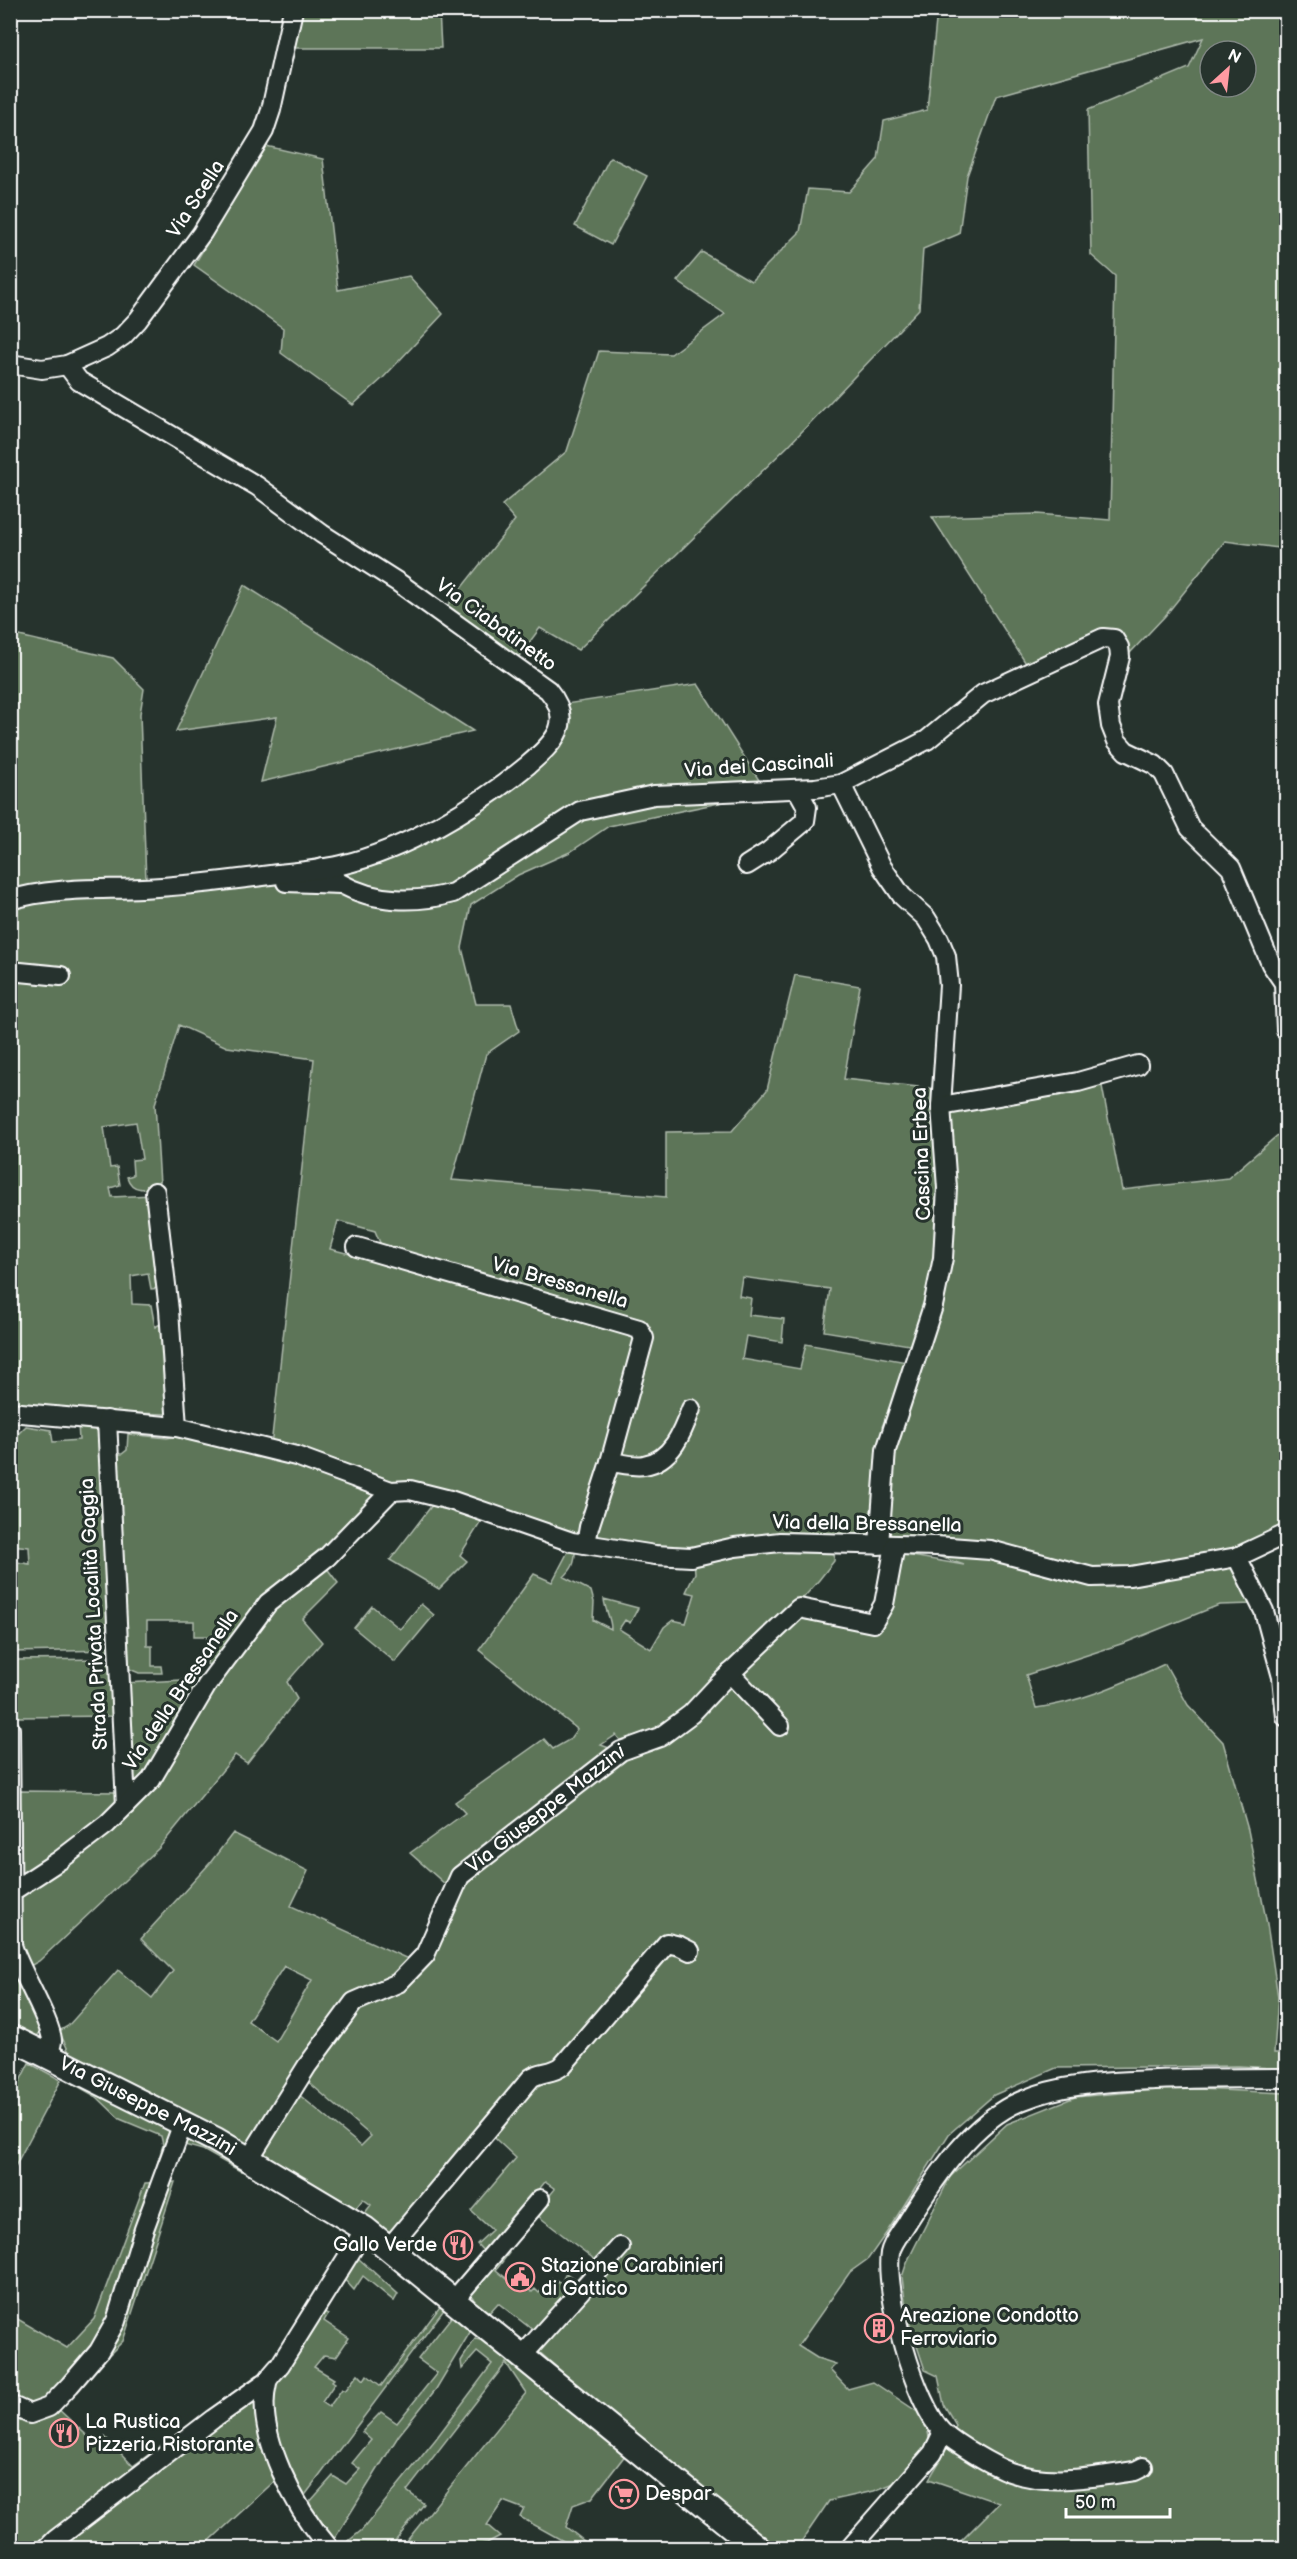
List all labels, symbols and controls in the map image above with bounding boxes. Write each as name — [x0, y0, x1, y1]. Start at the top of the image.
north arrow — [1198, 39, 1258, 99]
text: N — [1224, 46, 1244, 68]
street label: Via Scella — [162, 156, 230, 242]
street label: Via Ciabatinetto — [431, 573, 561, 677]
street label: Via dei Cascinali — [684, 749, 834, 783]
street label: Cascina Erbea — [908, 1087, 936, 1221]
street label: Via Bressanella — [489, 1252, 631, 1314]
street label: Strada Privata Località Gaggia — [75, 1477, 113, 1751]
street label: Via della Bressanella — [772, 1510, 962, 1538]
street label: Via della Bressanella — [118, 1605, 244, 1775]
street label: Via Giuseppe Mazzini — [461, 1739, 627, 1879]
street label: Via Giuseppe Mazzini — [55, 2051, 240, 2161]
restaurant icon: Gallo Verde — [442, 2229, 474, 2261]
place label: Gallo Verde — [333, 2233, 437, 2257]
place label: Stazione Carabinieri di Gattico — [541, 2254, 723, 2301]
public building icon: Stazione Carabinieri di Gattico — [504, 2261, 536, 2293]
place label: Areazione Condotto Ferroviario — [900, 2304, 1079, 2351]
building icon: Areazione Condotto Ferroviario — [863, 2312, 895, 2344]
place label: La Rustica Pizzeria Ristorante — [85, 2410, 254, 2457]
restaurant icon: La Rustica Pizzeria Ristorante — [48, 2417, 80, 2449]
supermarket icon: Despar — [608, 2478, 640, 2510]
scale bar — [1066, 2481, 1170, 2519]
place label: Despar — [645, 2482, 712, 2506]
text: 50 m — [1075, 2492, 1116, 2513]

